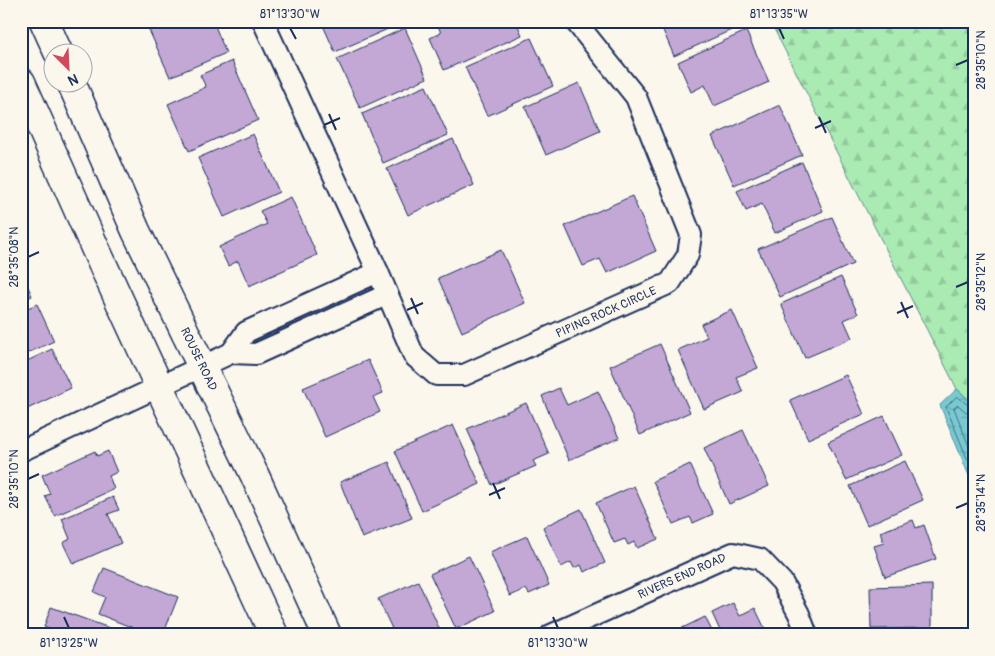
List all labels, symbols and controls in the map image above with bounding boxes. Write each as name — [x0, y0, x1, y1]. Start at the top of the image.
text: 81°13'30"W — [260, 7, 320, 22]
text: 81°13'35"W — [750, 7, 808, 22]
text: 28°35'10"N — [974, 30, 989, 90]
north arrow — [42, 42, 92, 92]
text: N — [65, 70, 81, 89]
text: 28°35'08"N — [7, 227, 22, 287]
text: 28°35'12"N — [974, 253, 989, 311]
street label: PIPING ROCK CIRCLE — [554, 284, 659, 341]
street label: ROUSE ROAD — [177, 325, 220, 394]
text: 28°35'10"N — [7, 449, 22, 509]
text: 28°35'14"N — [974, 474, 989, 532]
street label: RIVERS END ROAD — [636, 550, 729, 603]
text: 81°13'25"W — [40, 636, 98, 651]
text: 81°13'30"W — [528, 636, 588, 651]

